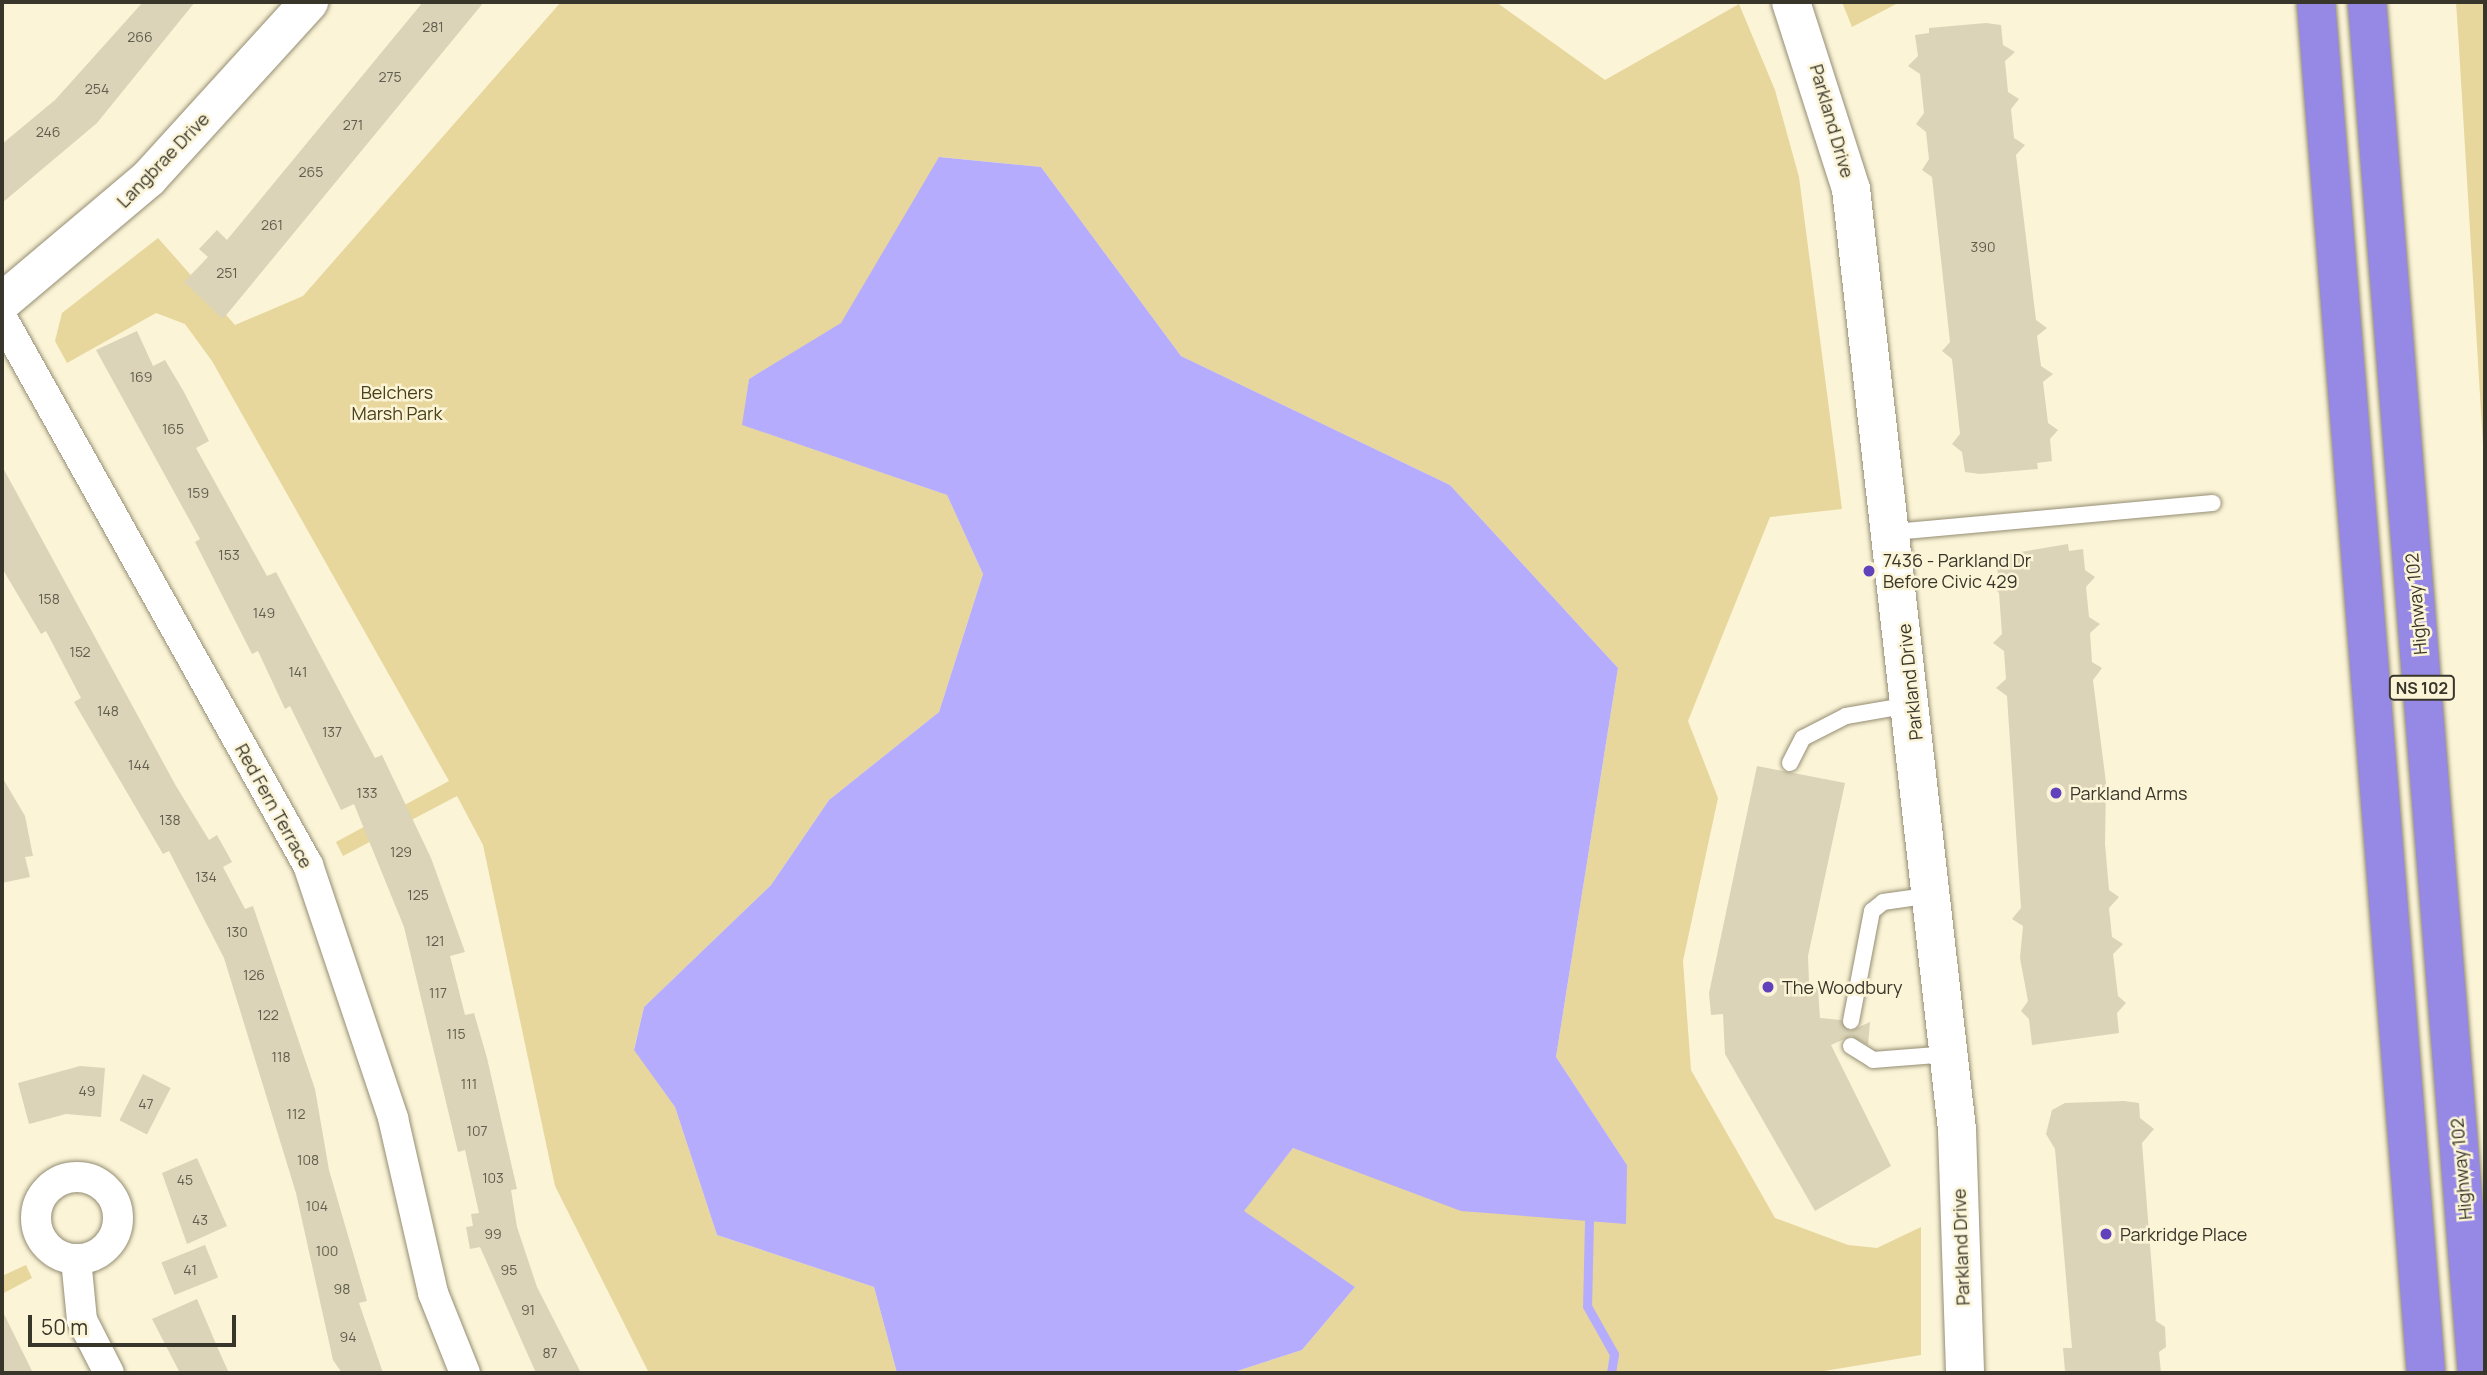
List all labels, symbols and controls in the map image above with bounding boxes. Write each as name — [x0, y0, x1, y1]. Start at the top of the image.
house number: 281 — [422, 19, 444, 35]
house number: 266 — [127, 29, 153, 45]
street label: Parkland Drive — [1805, 62, 1859, 180]
house number: 275 — [378, 69, 402, 85]
house number: 254 — [85, 81, 109, 97]
street label: Langbrae Drive — [112, 108, 214, 212]
house number: 271 — [343, 117, 363, 133]
house number: 246 — [36, 124, 60, 140]
house number: 265 — [299, 164, 323, 180]
house number: 261 — [261, 217, 283, 233]
house number: 390 — [1971, 239, 1995, 255]
house number: 251 — [216, 265, 238, 281]
house number: 169 — [130, 369, 152, 385]
park label: Belchers Marsh Park — [352, 382, 442, 424]
house number: 165 — [162, 421, 184, 437]
house number: 159 — [187, 485, 209, 501]
house number: 153 — [218, 547, 240, 563]
place label: 7436 - Parkland Dr Before Civic 429 — [1883, 550, 2031, 592]
street label: Highway 102 — [2401, 552, 2431, 656]
marker: 7436 - Parkland Dr Before Civic 429 — [1861, 563, 1877, 579]
house number: 158 — [38, 591, 60, 607]
house number: 149 — [253, 605, 275, 621]
street label: Parkland Drive — [1893, 623, 1927, 741]
house number: 152 — [69, 644, 91, 660]
house number: 141 — [288, 664, 308, 680]
road number: NS 102 — [2389, 676, 2455, 701]
house number: 148 — [97, 703, 119, 719]
house number: 137 — [322, 724, 342, 740]
street label: Red Fern Terrace — [231, 740, 317, 872]
house number: 144 — [128, 757, 150, 773]
place label: Parkland Arms — [2070, 782, 2188, 804]
house number: 133 — [357, 785, 377, 801]
marker: Parkland Arms — [2048, 785, 2064, 801]
house number: 138 — [159, 812, 181, 828]
house number: 129 — [390, 844, 412, 860]
house number: 134 — [195, 869, 217, 885]
house number: 125 — [407, 887, 429, 903]
house number: 130 — [226, 924, 248, 940]
house number: 121 — [426, 933, 444, 949]
house number: 126 — [243, 967, 265, 983]
place label: The Woodbury — [1782, 976, 1902, 998]
marker: The Woodbury — [1760, 979, 1776, 995]
house number: 117 — [429, 985, 447, 1001]
house number: 122 — [257, 1007, 279, 1023]
house number: 115 — [446, 1026, 466, 1042]
house number: 118 — [271, 1049, 291, 1065]
house number: 111 — [461, 1076, 477, 1092]
house number: 49 — [79, 1083, 95, 1099]
house number: 47 — [138, 1096, 154, 1112]
house number: 112 — [287, 1106, 305, 1122]
street label: Highway 102 — [2446, 1117, 2476, 1221]
house number: 107 — [466, 1123, 488, 1139]
house number: 108 — [297, 1152, 319, 1168]
house number: 103 — [482, 1170, 504, 1186]
house number: 45 — [177, 1172, 193, 1188]
street label: Parkland Drive — [1948, 1188, 1974, 1306]
house number: 104 — [306, 1198, 328, 1214]
house number: 43 — [192, 1212, 208, 1228]
place label: Parkridge Place — [2120, 1223, 2247, 1245]
house number: 99 — [484, 1226, 502, 1242]
marker: Parkridge Place — [2098, 1226, 2114, 1242]
house number: 100 — [316, 1243, 338, 1259]
house number: 41 — [183, 1262, 197, 1278]
house number: 95 — [501, 1262, 517, 1278]
house number: 98 — [334, 1281, 350, 1297]
scale bar — [32, 1302, 240, 1346]
house number: 91 — [521, 1302, 535, 1318]
text: 50 m — [41, 1313, 88, 1341]
house number: 94 — [340, 1329, 356, 1345]
house number: 87 — [542, 1345, 558, 1361]

